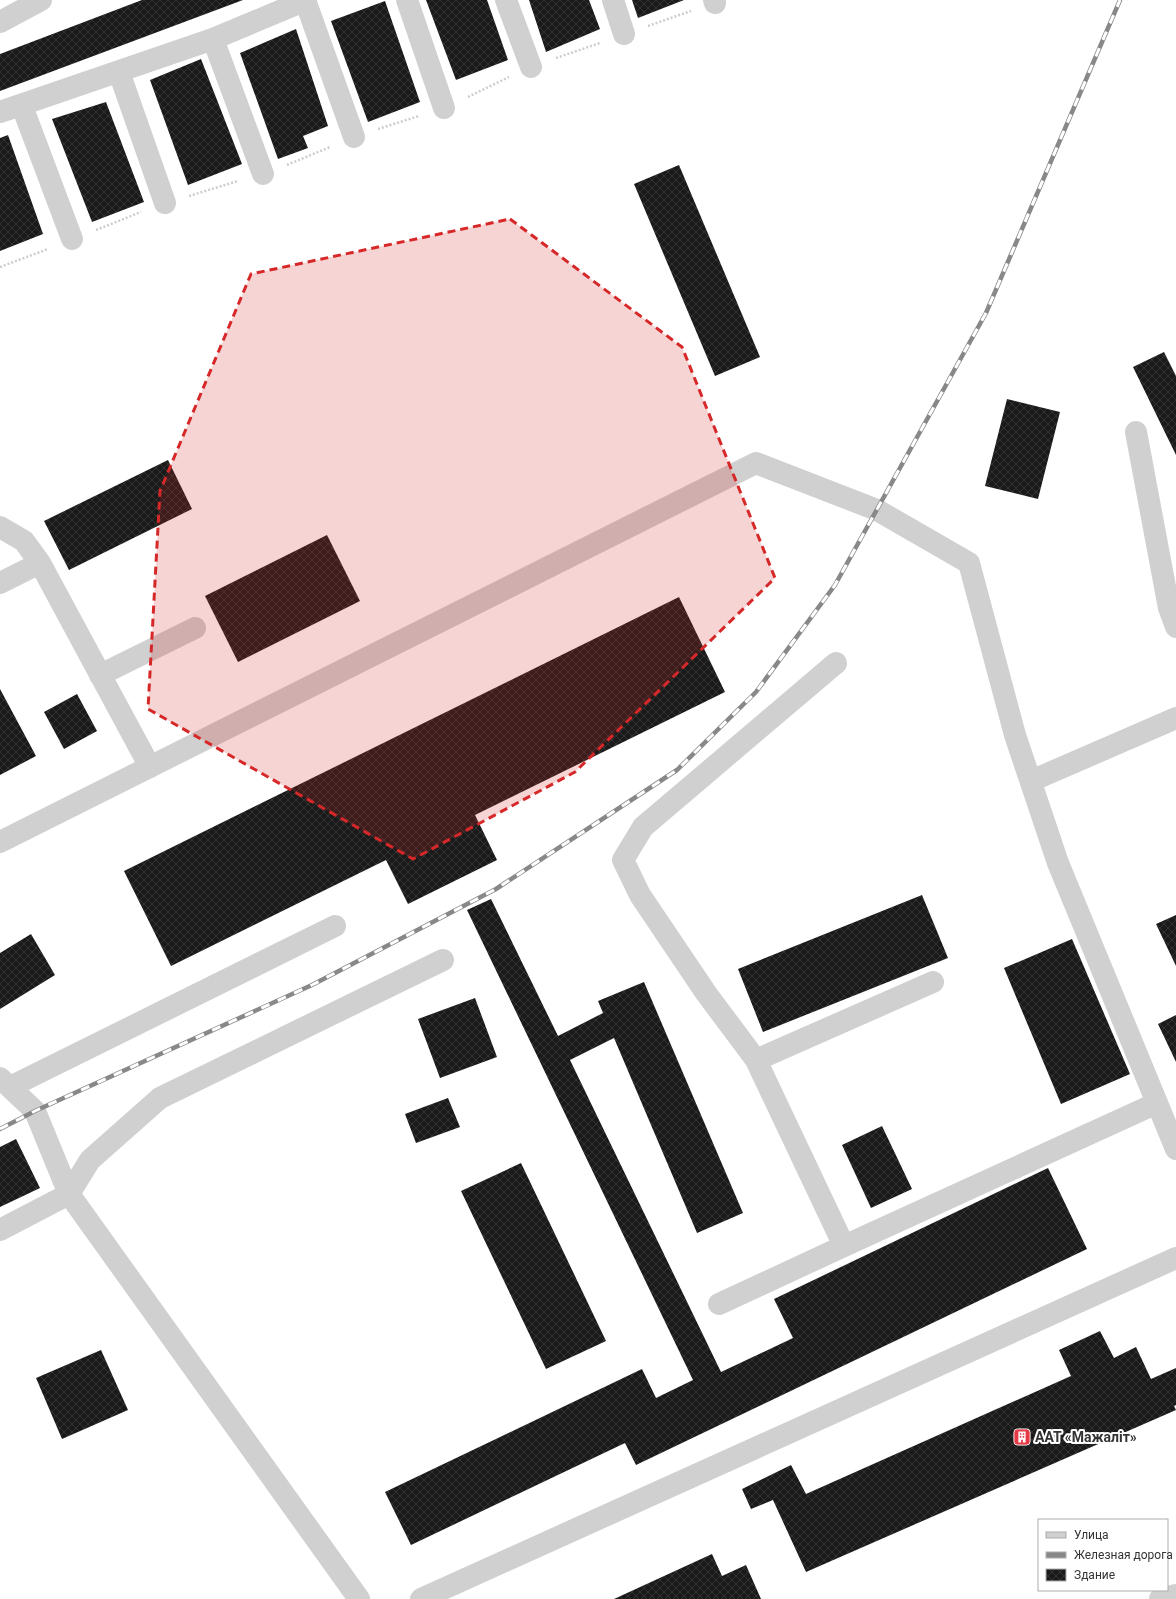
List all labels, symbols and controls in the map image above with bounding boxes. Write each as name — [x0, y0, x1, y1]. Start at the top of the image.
building icon: ААТ «Мажаліт» — [1012, 1427, 1032, 1447]
place label: ААТ «Мажаліт» — [1035, 1429, 1137, 1445]
legend — [1038, 1519, 1168, 1591]
text: Улица — [1074, 1528, 1109, 1542]
text: Железная дорога — [1074, 1548, 1173, 1562]
text: Здание — [1074, 1568, 1115, 1582]

